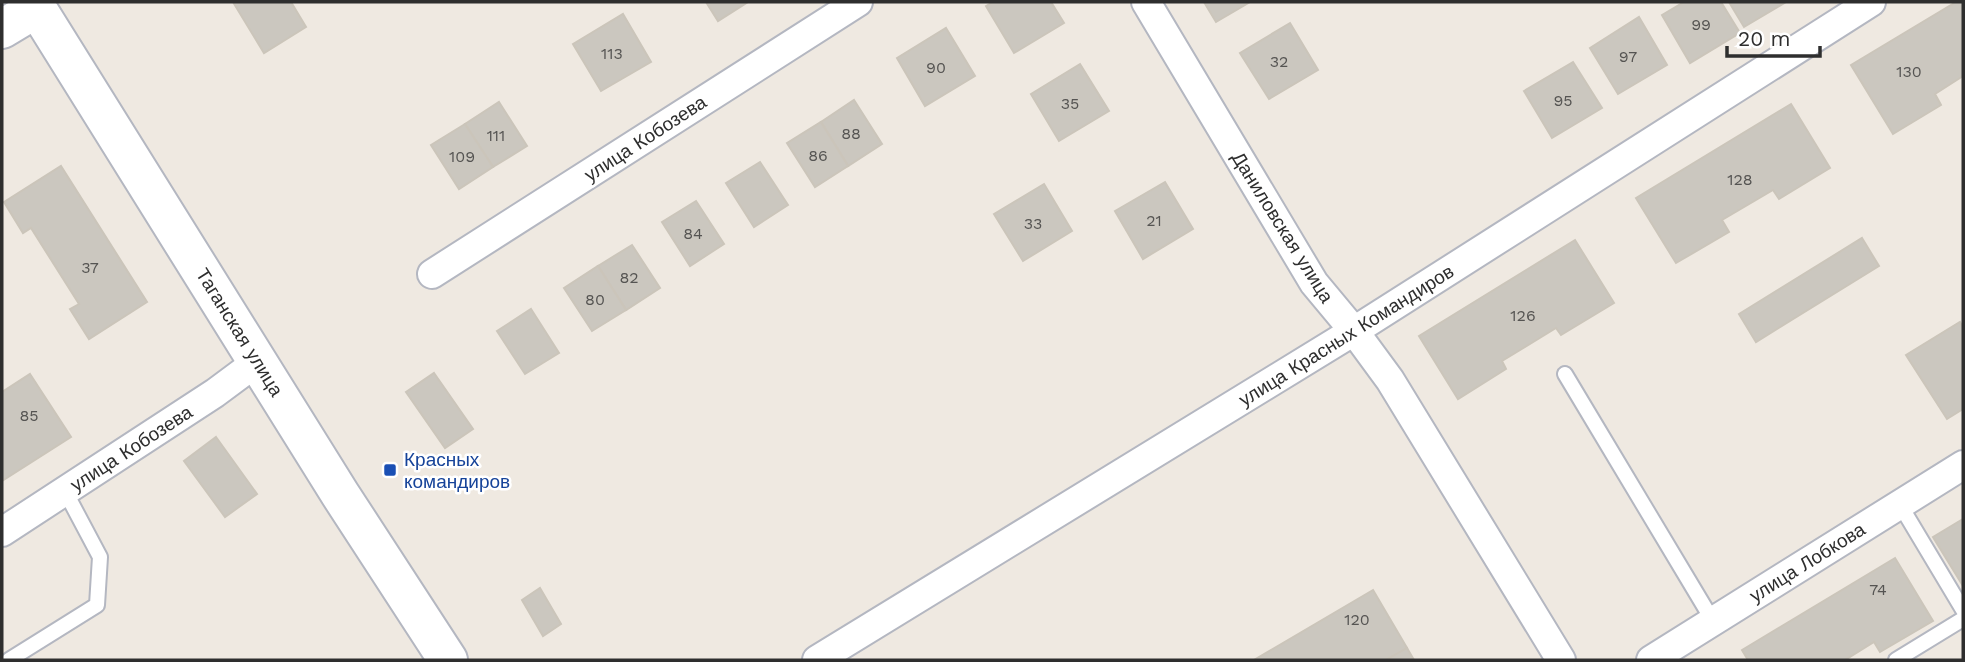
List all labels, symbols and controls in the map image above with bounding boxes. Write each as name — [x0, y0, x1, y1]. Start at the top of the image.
scale bar — [1727, 14, 1820, 58]
house number: 99 — [1691, 15, 1711, 34]
text: 20 m — [1738, 26, 1790, 51]
house number: 113 — [601, 44, 623, 63]
house number: 97 — [1619, 47, 1637, 66]
house number: 32 — [1270, 52, 1288, 71]
house number: 90 — [926, 58, 946, 77]
house number: 130 — [1896, 62, 1922, 81]
street label: улица Кобозева — [580, 90, 711, 186]
house number: 95 — [1553, 91, 1573, 110]
house number: 35 — [1061, 94, 1079, 113]
house number: 88 — [841, 124, 861, 143]
house number: 111 — [487, 126, 505, 145]
house number: 86 — [808, 146, 828, 165]
house number: 109 — [449, 147, 475, 166]
street label: Даниловская улица — [1227, 147, 1339, 308]
house number: 128 — [1727, 170, 1753, 189]
house number: 21 — [1146, 211, 1162, 230]
house number: 33 — [1024, 214, 1042, 233]
house number: 84 — [683, 224, 703, 243]
house number: 37 — [81, 258, 99, 277]
street label: улица Красных Командиров — [1234, 260, 1458, 411]
street label: Таганская улица — [191, 264, 288, 401]
house number: 82 — [619, 268, 639, 287]
house number: 80 — [585, 290, 605, 309]
house number: 126 — [1510, 306, 1536, 325]
street label: улица Кобозева — [66, 400, 197, 496]
house number: 85 — [19, 406, 39, 425]
place label: Красных командиров — [404, 448, 510, 493]
marker: Красных командиров — [382, 462, 398, 478]
street label: улица Лобкова — [1745, 517, 1870, 607]
house number: 74 — [1869, 580, 1887, 599]
house number: 120 — [1344, 610, 1370, 629]

